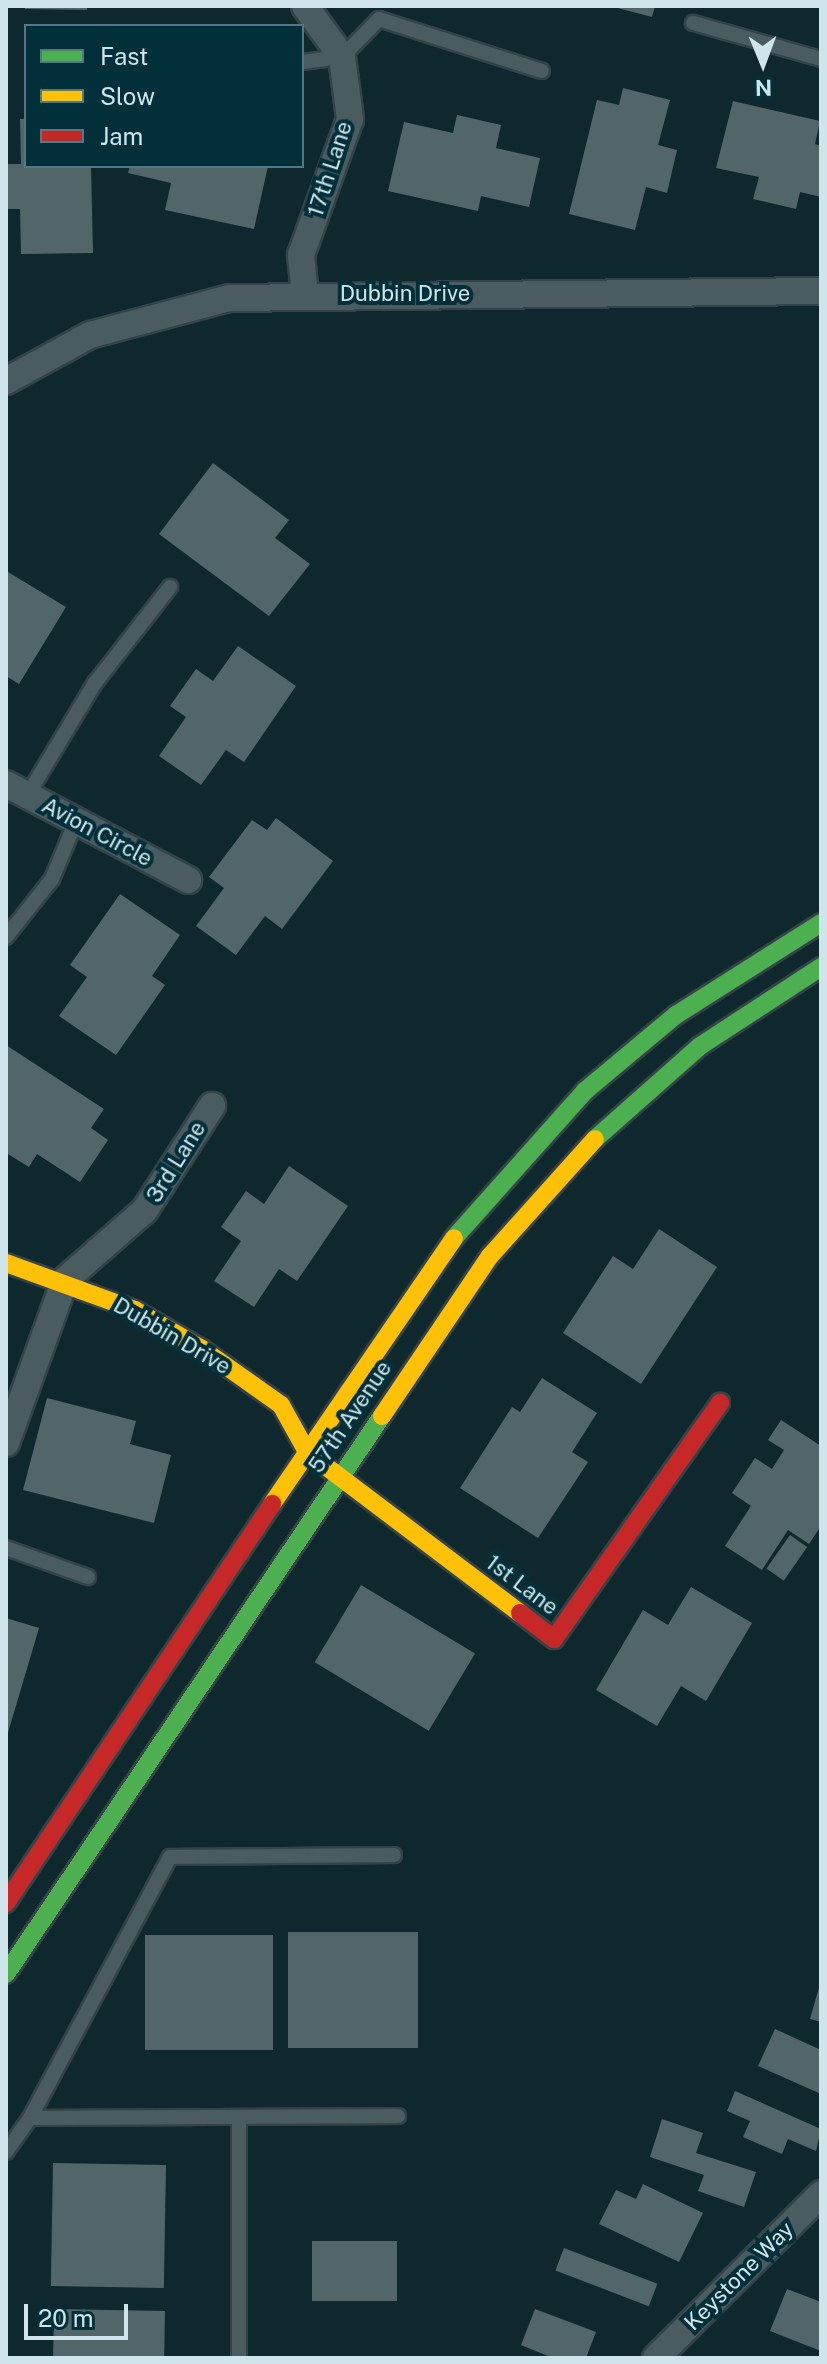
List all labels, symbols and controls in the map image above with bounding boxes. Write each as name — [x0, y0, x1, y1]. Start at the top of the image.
legend — [24, 24, 304, 168]
north arrow — [723, 24, 803, 104]
text: Fast — [100, 42, 148, 70]
text: N — [755, 75, 772, 101]
text: Slow — [100, 82, 155, 110]
street label: 17th Lane — [302, 118, 358, 220]
text: Jam — [100, 122, 143, 150]
street label: Dubbin Drive — [340, 281, 470, 307]
street label: Avion Circle — [37, 792, 157, 872]
street label: 3rd Lane — [141, 1117, 211, 1207]
street label: Dubbin Drive — [109, 1292, 235, 1380]
street label: 57th Avenue — [303, 1356, 397, 1478]
street label: 1st Lane — [481, 1549, 563, 1621]
street label: Keystone Way — [679, 2216, 799, 2336]
scale bar — [28, 2288, 132, 2338]
text: 20 m — [38, 2304, 94, 2332]

